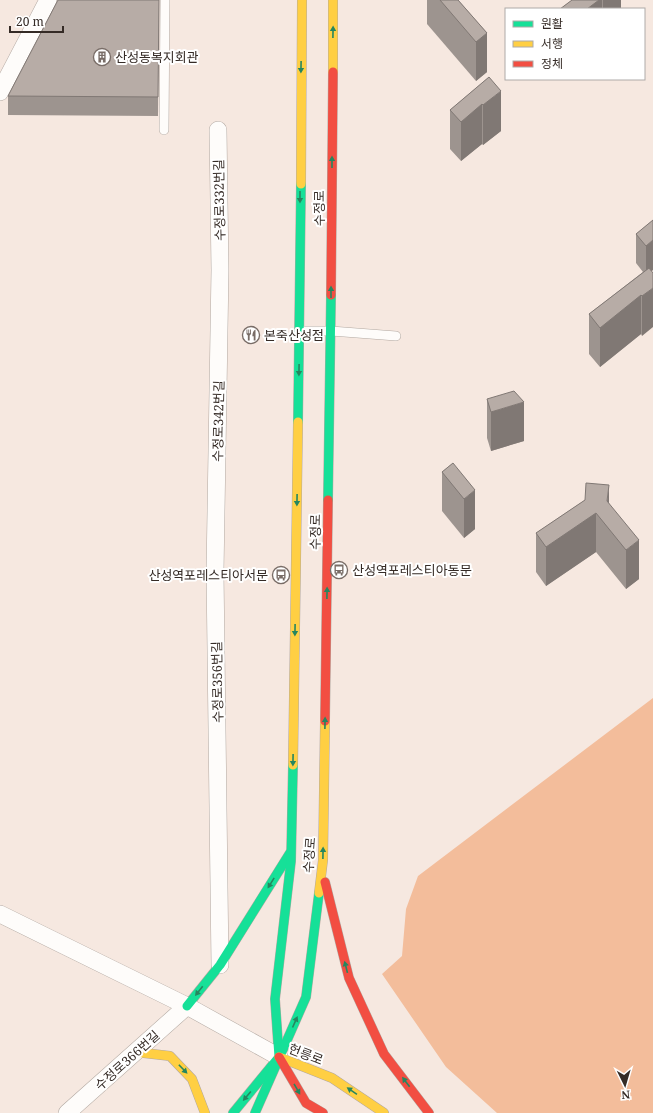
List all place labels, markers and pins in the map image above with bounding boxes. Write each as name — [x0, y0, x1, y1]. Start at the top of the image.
building icon: 산성동복지회관 — [92, 47, 112, 67]
place label: 산성동복지회관 — [115, 48, 199, 66]
restaurant icon: 본죽산성점 — [241, 325, 261, 345]
place label: 본죽산성점 — [264, 326, 324, 344]
bus stop icon: 산성역포레스티아동문 — [329, 560, 349, 580]
place label: 산성역포레스티아동문 — [352, 561, 472, 579]
bus stop icon: 산성역포레스티아서문 — [271, 565, 291, 585]
place label: 산성역포레스티아서문 — [148, 566, 268, 584]

